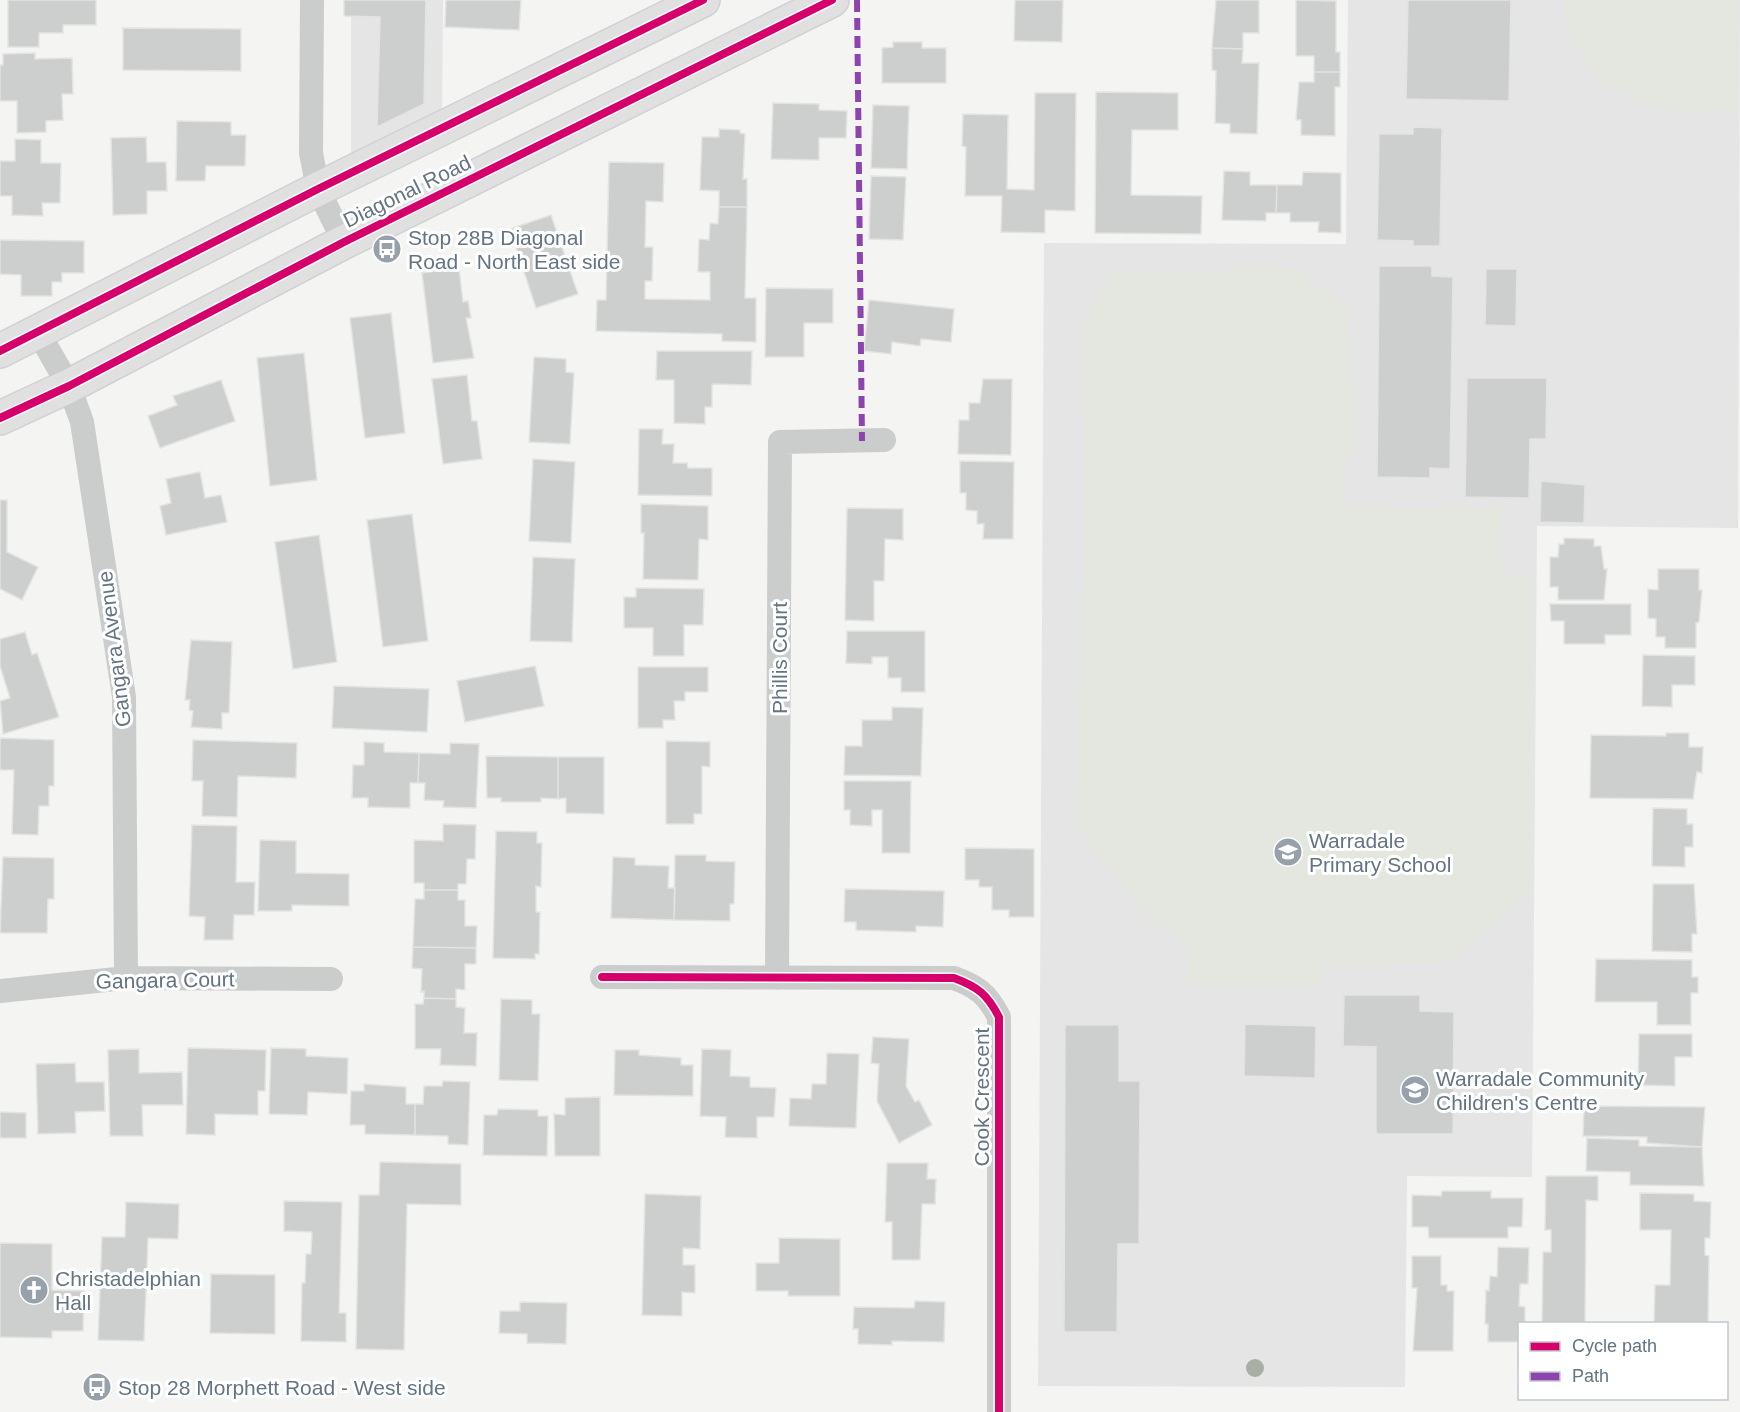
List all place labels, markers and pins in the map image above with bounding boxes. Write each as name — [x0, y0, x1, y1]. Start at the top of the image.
place label: Stop 28B Diagonal Road - North East side — [408, 226, 620, 273]
bus stop icon: Stop 28B Diagonal Road - North East side — [371, 233, 403, 265]
place label: Warradale Primary School — [1309, 829, 1451, 876]
school or university icon: Warradale Primary School — [1272, 836, 1304, 868]
place label: Warradale Community Children's Centre — [1436, 1067, 1645, 1114]
school or university icon: Warradale Community Children's Centre — [1399, 1074, 1431, 1106]
place label: Christadelphian Hall — [55, 1267, 201, 1314]
church icon: Christadelphian Hall — [18, 1274, 50, 1306]
bus stop icon: Stop 28 Morphett Road - West side — [81, 1371, 113, 1403]
place label: Stop 28 Morphett Road - West side — [118, 1376, 446, 1399]

